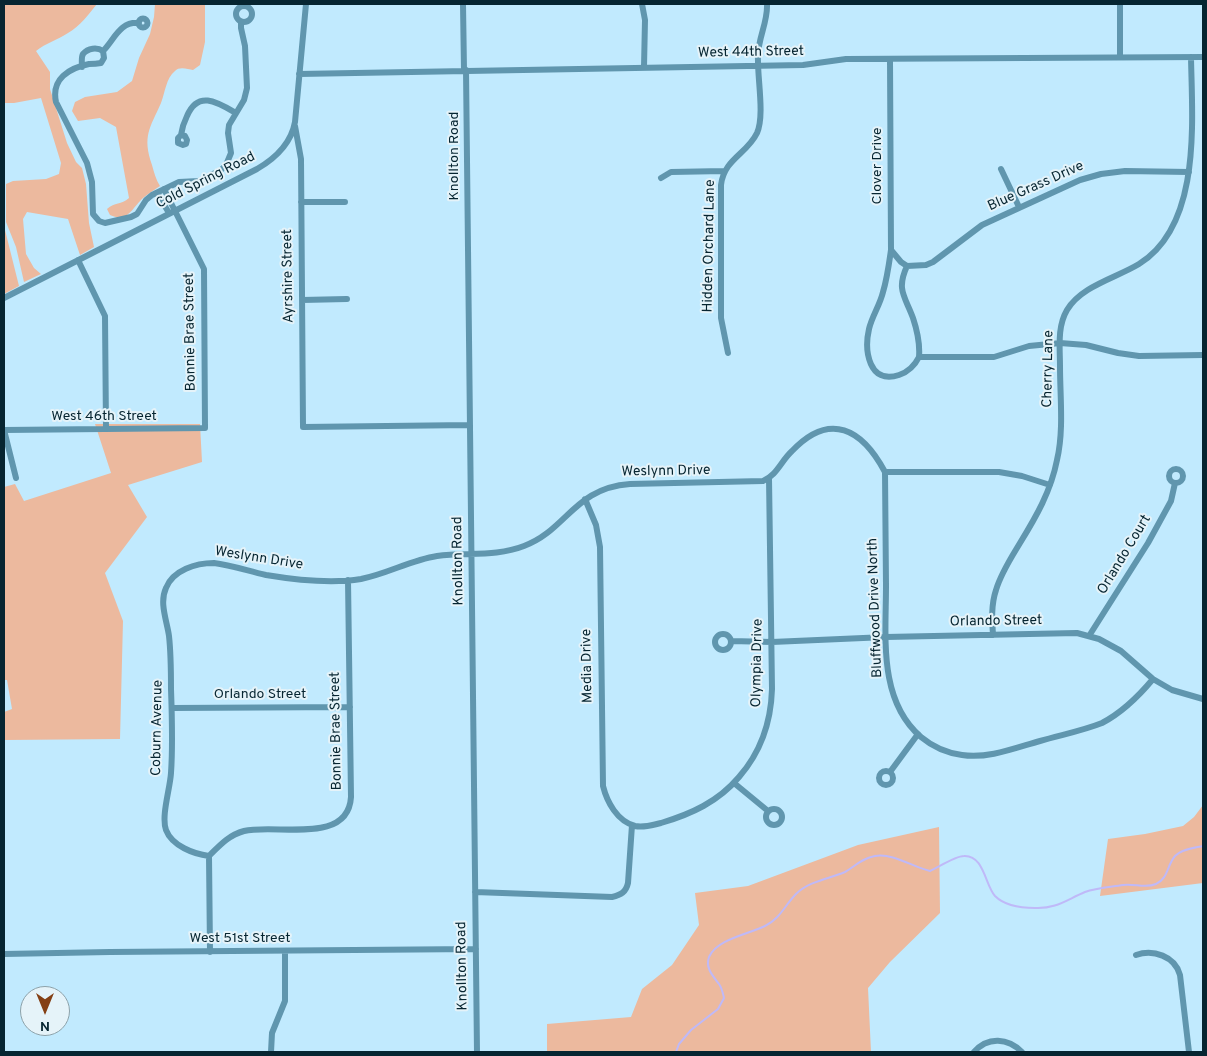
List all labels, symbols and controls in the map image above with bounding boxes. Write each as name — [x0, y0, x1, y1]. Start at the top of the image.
street label: West 44th Street — [698, 44, 804, 62]
street label: Knollton Road — [447, 112, 463, 200]
street label: Clover Drive — [870, 127, 886, 205]
street label: Cold Spring Road — [154, 149, 258, 213]
street label: Blue Grass Drive — [985, 158, 1087, 216]
street label: Hidden Orchard Lane — [700, 179, 720, 313]
street label: Ayrshire Street — [280, 229, 298, 323]
street label: Bonnie Brae Street — [182, 273, 200, 391]
street label: Cherry Lane — [1040, 330, 1058, 408]
street label: West 46th Street — [51, 409, 157, 425]
street label: Weslynn Drive — [621, 463, 711, 481]
street label: Orlando Court — [1095, 512, 1155, 598]
street label: Knollton Road — [450, 516, 468, 606]
street label: Bluffwood Drive North — [865, 538, 887, 678]
street label: Weslynn Drive — [214, 544, 304, 574]
street label: Orlando Street — [950, 613, 1042, 631]
street label: Olympia Drive — [749, 618, 767, 708]
street label: Media Drive — [579, 629, 597, 703]
street label: Bonnie Brae Street — [328, 672, 346, 790]
street label: Coburn Avenue — [149, 680, 167, 776]
street label: Orlando Street — [214, 687, 306, 703]
street label: Knollton Road — [454, 921, 472, 1011]
street label: West 51st Street — [189, 931, 291, 947]
north arrow — [20, 986, 70, 1036]
text: N — [40, 1017, 50, 1034]

